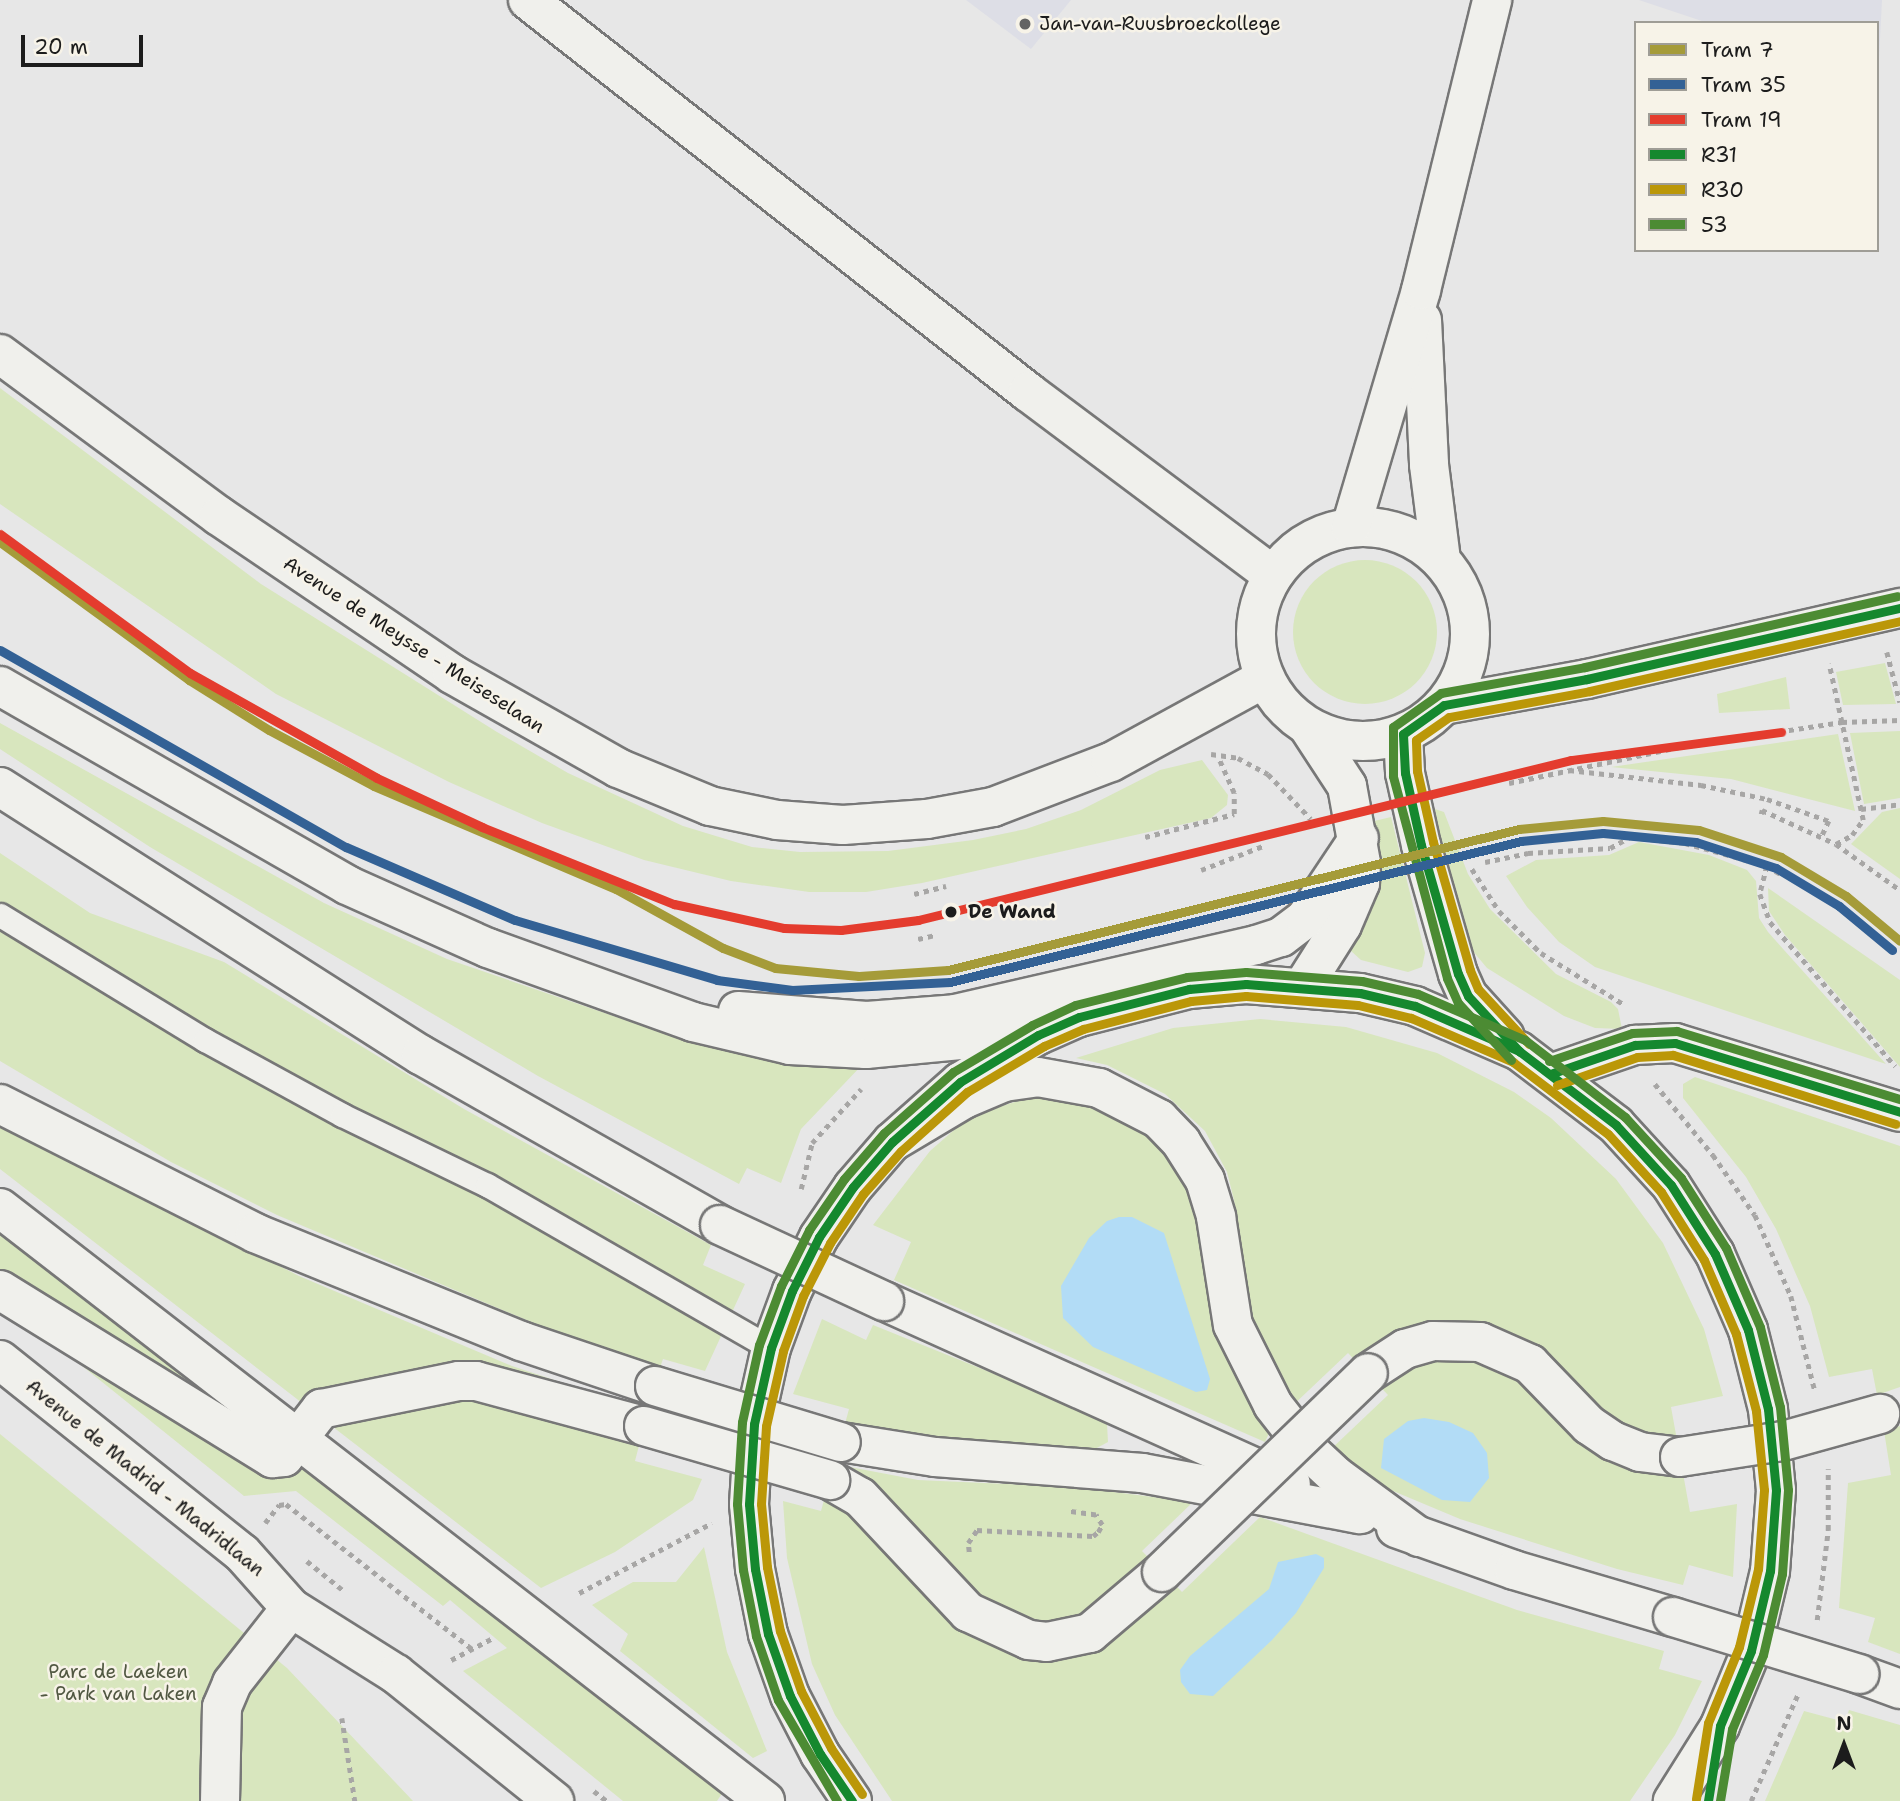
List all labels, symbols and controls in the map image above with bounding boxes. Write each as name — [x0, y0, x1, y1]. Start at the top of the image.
place label: Jan-van-Ruusbroeckollege — [1039, 13, 1281, 35]
marker: Jan-van-Ruusbroeckollege — [1017, 16, 1033, 32]
scale bar — [24, 21, 147, 65]
legend — [1634, 21, 1879, 252]
text: 20 m — [34, 33, 88, 61]
text: Tram 7 — [1701, 36, 1774, 64]
text: Tram 35 — [1701, 71, 1786, 99]
text: Tram 19 — [1701, 106, 1782, 134]
text: R31 — [1701, 141, 1737, 169]
text: R30 — [1701, 176, 1744, 204]
text: 53 — [1701, 211, 1728, 239]
street label: Avenue de Meysse - Meiseselaan — [279, 552, 549, 738]
marker: De Wand — [940, 901, 962, 923]
place label: De Wand — [968, 901, 1056, 923]
street label: Avenue de Madrid - Madridlaan — [21, 1375, 269, 1581]
park label: Parc de Laeken - Park van Laken — [39, 1661, 197, 1705]
north arrow — [1809, 1710, 1879, 1780]
text: N — [1836, 1711, 1852, 1736]

